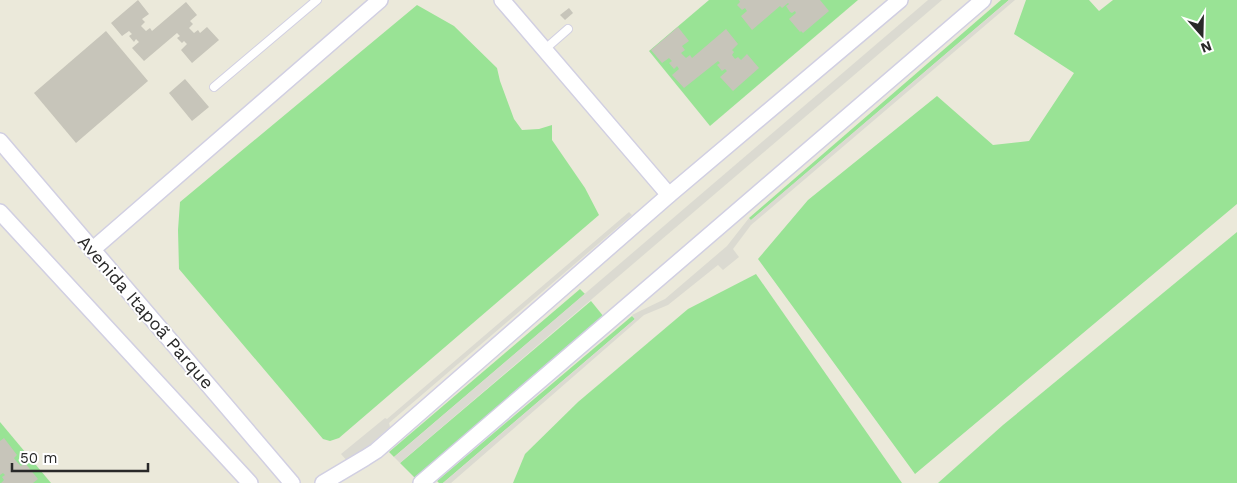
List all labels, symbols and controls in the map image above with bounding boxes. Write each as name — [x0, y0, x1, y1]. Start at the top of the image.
north arrow — [1177, 10, 1227, 60]
text: N — [1199, 38, 1214, 57]
street label: Avenida Itapoã Parque — [74, 231, 218, 393]
scale bar — [12, 440, 149, 472]
text: 50 m — [20, 449, 57, 467]

